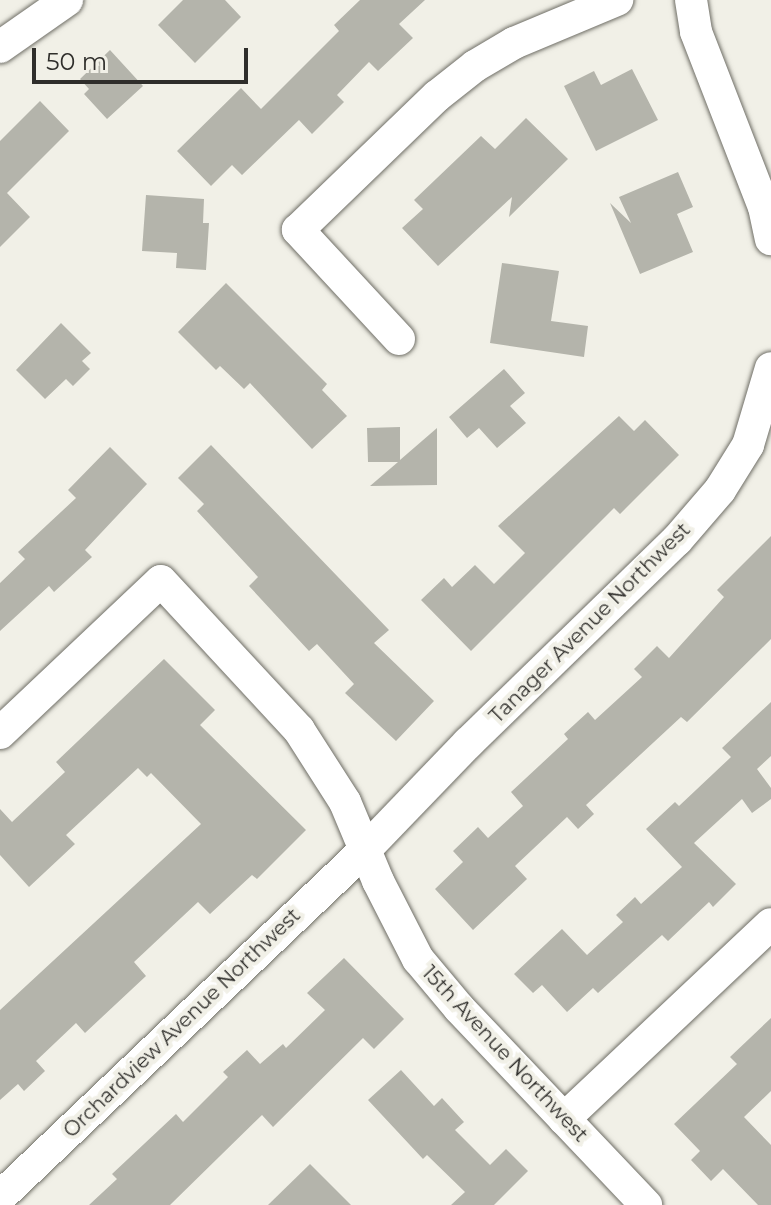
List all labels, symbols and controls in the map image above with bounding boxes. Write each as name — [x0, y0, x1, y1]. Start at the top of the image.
scale bar — [36, 32, 252, 82]
text: 50 m — [46, 47, 107, 76]
street label: Tanager Avenue Northwest — [485, 518, 695, 728]
street label: Orchardview Avenue Northwest — [59, 903, 305, 1143]
street label: 15th Avenue Northwest — [417, 961, 593, 1147]

